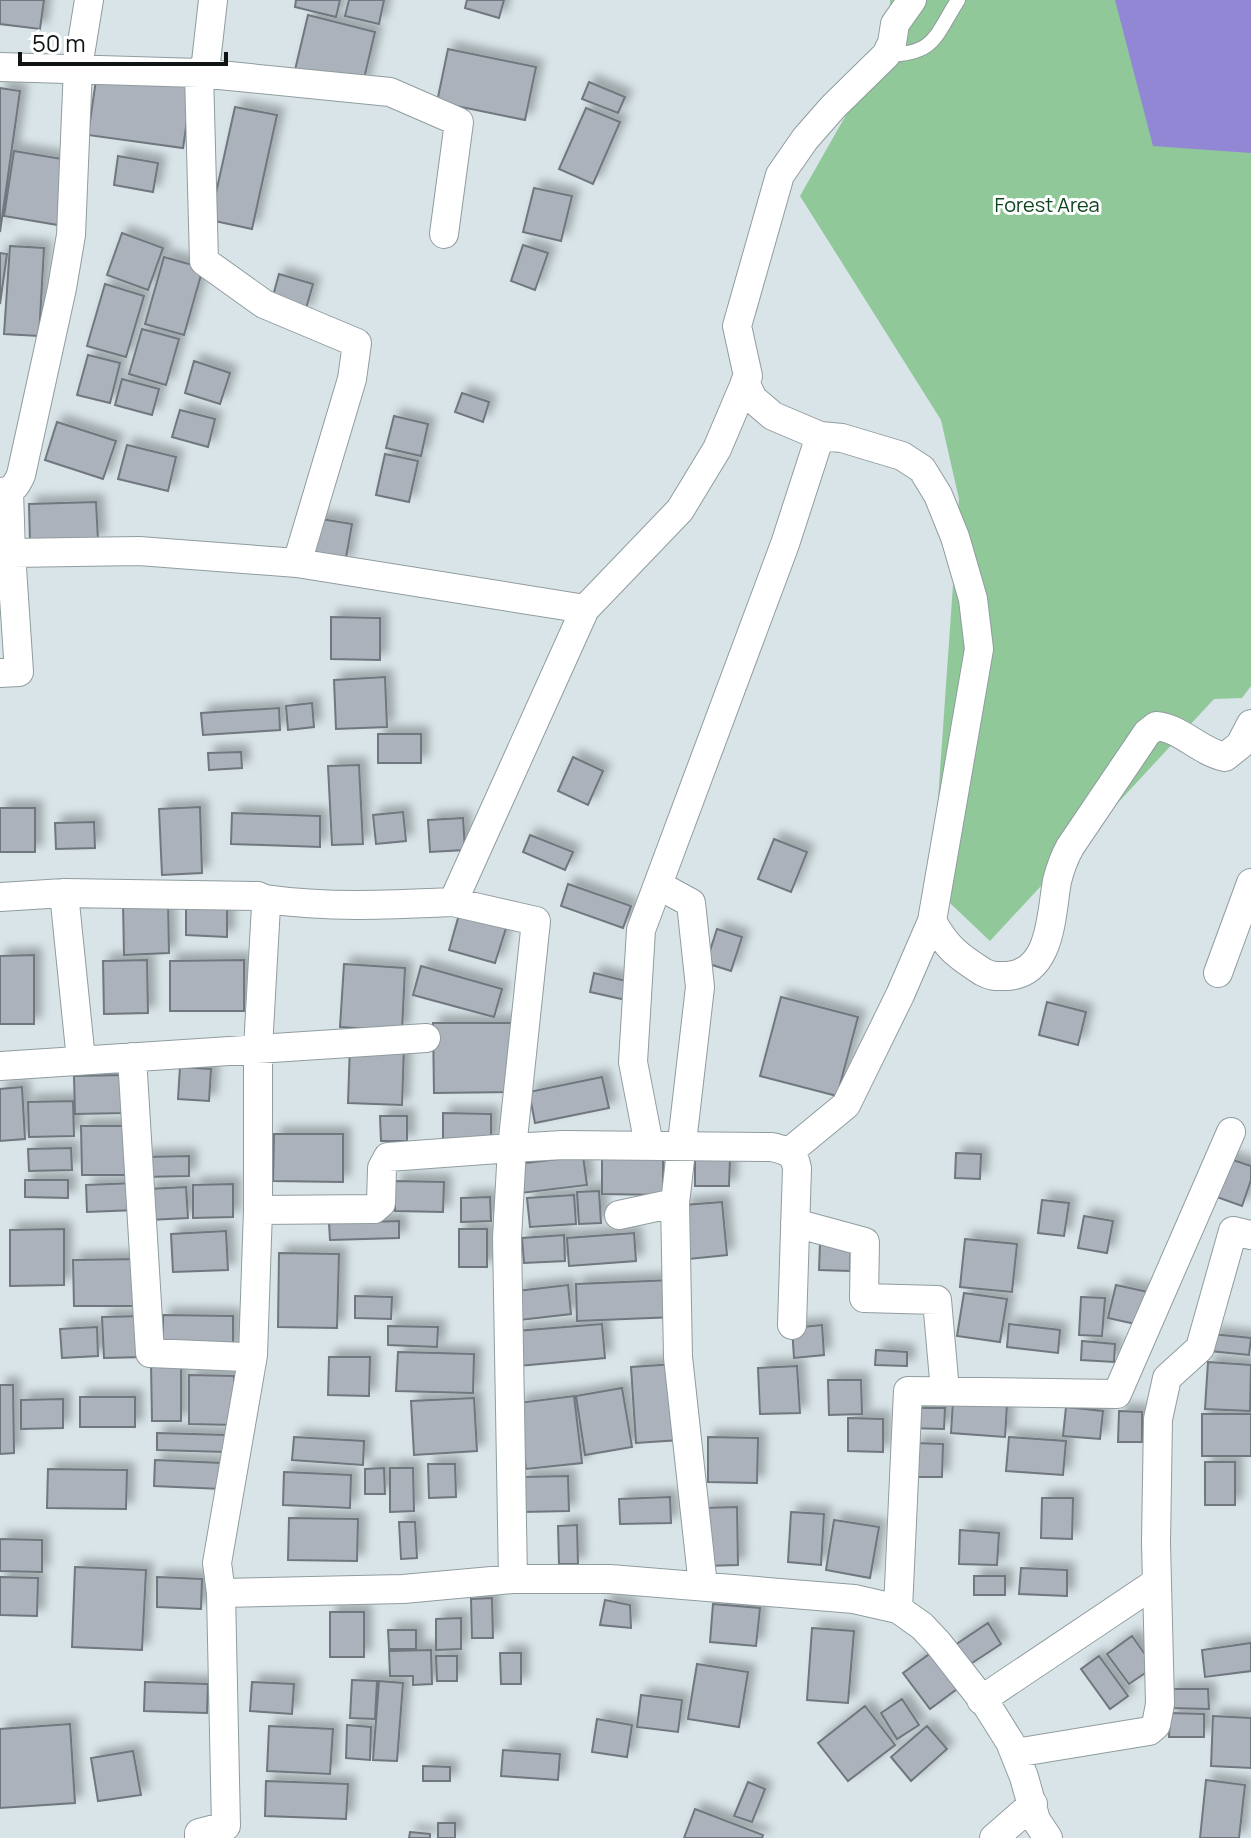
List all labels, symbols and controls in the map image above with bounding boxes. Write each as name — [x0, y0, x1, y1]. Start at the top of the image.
scale bar — [20, 16, 226, 66]
text: 50 m — [32, 26, 86, 59]
park label: Forest Area — [994, 191, 1100, 218]

